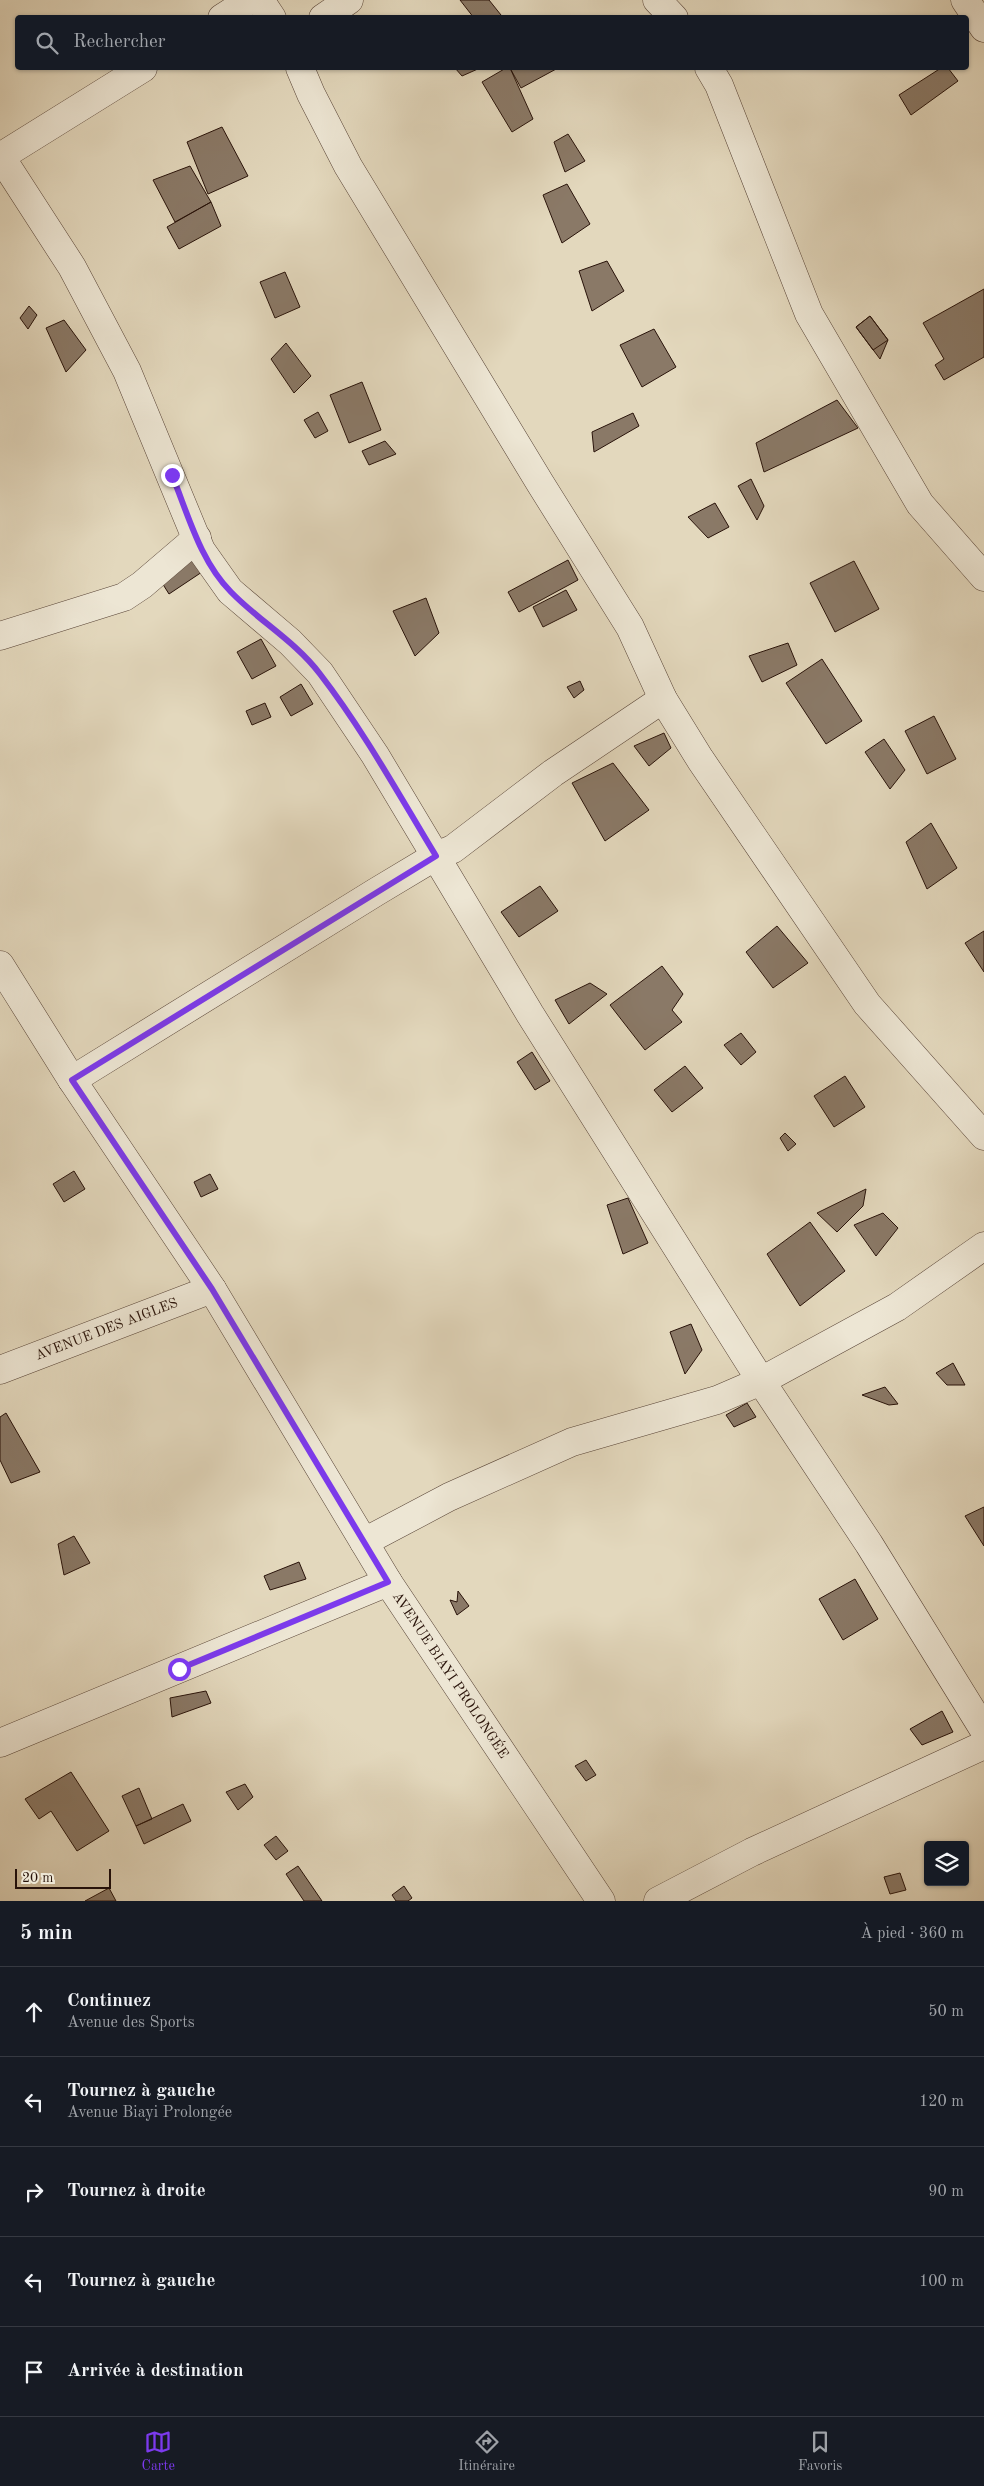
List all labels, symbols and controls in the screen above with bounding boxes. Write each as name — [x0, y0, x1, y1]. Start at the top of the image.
search box — [15, 15, 969, 70]
icon: search — [33, 29, 61, 57]
text: Rechercher — [73, 33, 166, 52]
route end — [161, 464, 184, 487]
street label: AVENUE DES AIGLES — [33, 1296, 180, 1363]
street label: AVENUE BIAYI PROLONGÉE — [390, 1589, 511, 1761]
route start — [168, 1658, 191, 1681]
map controls — [924, 1841, 969, 1886]
button: layers — [924, 1841, 969, 1886]
scale bar — [15, 1866, 111, 1889]
text: 20 m — [22, 1871, 53, 1885]
text: 5 min — [20, 1923, 73, 1944]
text: À pied · 360 m — [861, 1926, 964, 1942]
text: Continuez — [67, 1992, 151, 2011]
icon: ahead — [20, 1998, 48, 2026]
text: 50 m — [928, 2004, 964, 2020]
text: Avenue des Sports — [67, 2015, 195, 2031]
text: Tournez à gauche — [67, 2082, 215, 2101]
icon: left — [20, 2088, 48, 2116]
text: 120 m — [919, 2094, 964, 2110]
text: Avenue Biayi Prolongée — [67, 2105, 232, 2121]
icon: right — [20, 2178, 48, 2206]
text: Tournez à droite — [67, 2182, 206, 2201]
text: 90 m — [928, 2184, 964, 2200]
icon: left — [20, 2268, 48, 2296]
text: Tournez à gauche — [67, 2272, 215, 2291]
text: 100 m — [919, 2274, 964, 2290]
icon: arrive — [20, 2358, 48, 2386]
text: Arrivée à destination — [67, 2362, 243, 2381]
tab: Carte — [142, 2428, 175, 2475]
tab: Itinéraire — [458, 2428, 515, 2475]
tab: Favoris — [798, 2428, 842, 2475]

